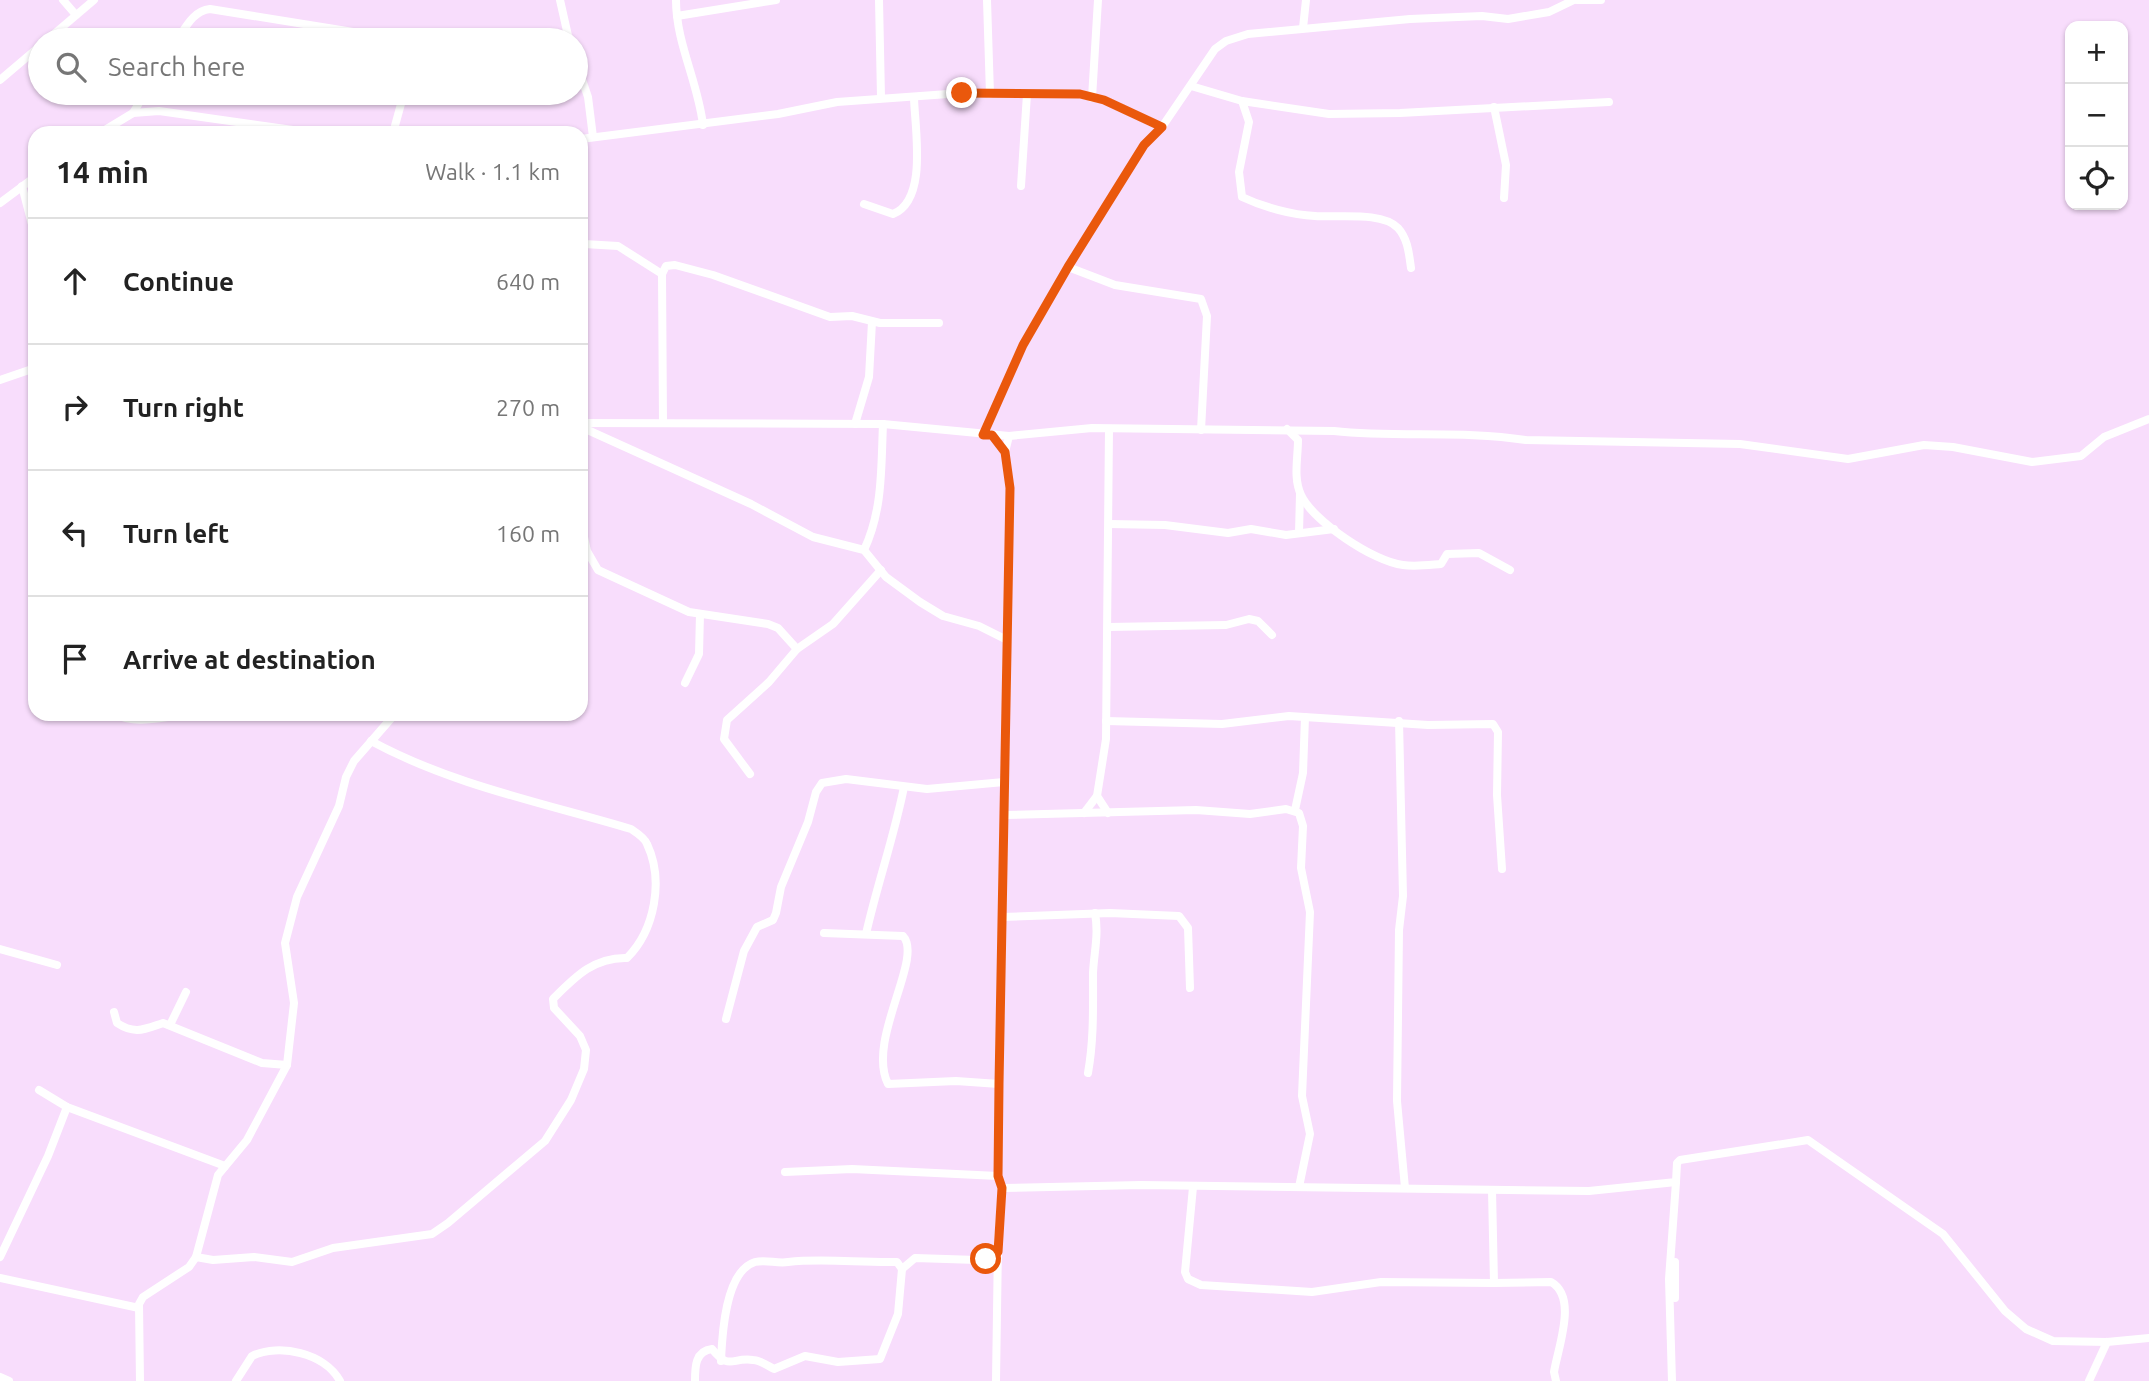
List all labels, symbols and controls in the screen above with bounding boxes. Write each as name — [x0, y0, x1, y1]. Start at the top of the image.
map controls — [2065, 21, 2128, 210]
button: + — [2065, 21, 2128, 84]
search box — [28, 28, 588, 105]
icon: search — [52, 48, 90, 86]
text: Search here — [108, 52, 245, 81]
route end — [946, 77, 977, 108]
button: − — [2065, 84, 2128, 147]
button: locate — [2065, 147, 2128, 210]
text: 14 min — [56, 155, 149, 189]
text: Walk · 1.1 km — [425, 159, 560, 184]
icon: ahead — [56, 262, 94, 300]
text: Continue — [123, 267, 234, 296]
text: 640 m — [496, 269, 560, 294]
icon: right — [56, 388, 94, 426]
text: Turn right — [123, 393, 244, 422]
text: 270 m — [496, 395, 560, 420]
icon: left — [56, 514, 94, 552]
text: Turn left — [123, 519, 229, 548]
text: 160 m — [496, 521, 560, 546]
icon: arrive — [56, 640, 94, 678]
text: Arrive at destination — [123, 645, 376, 674]
route start — [970, 1243, 1001, 1274]

